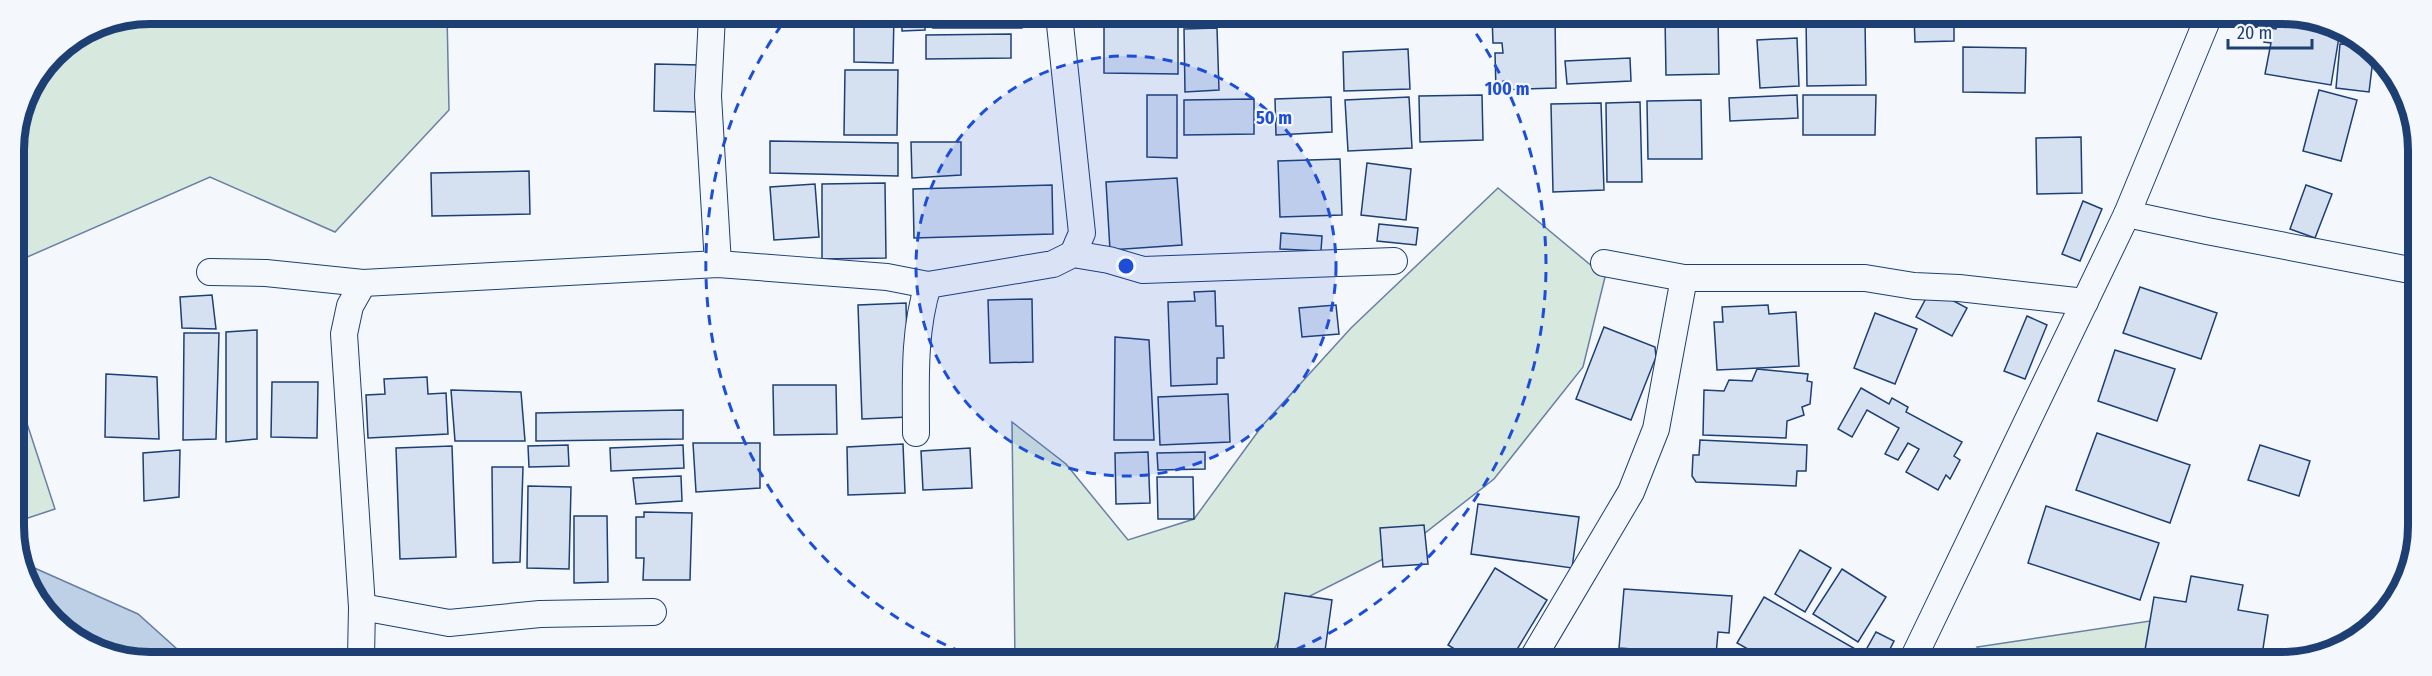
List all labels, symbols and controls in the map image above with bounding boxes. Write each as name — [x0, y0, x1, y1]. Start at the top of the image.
scale bar — [2228, 12, 2312, 50]
text: 20 m — [2237, 22, 2272, 44]
text: 100 m — [1485, 78, 1529, 100]
text: 50 m — [1256, 107, 1292, 129]
centre of rings — [1116, 256, 1136, 276]

